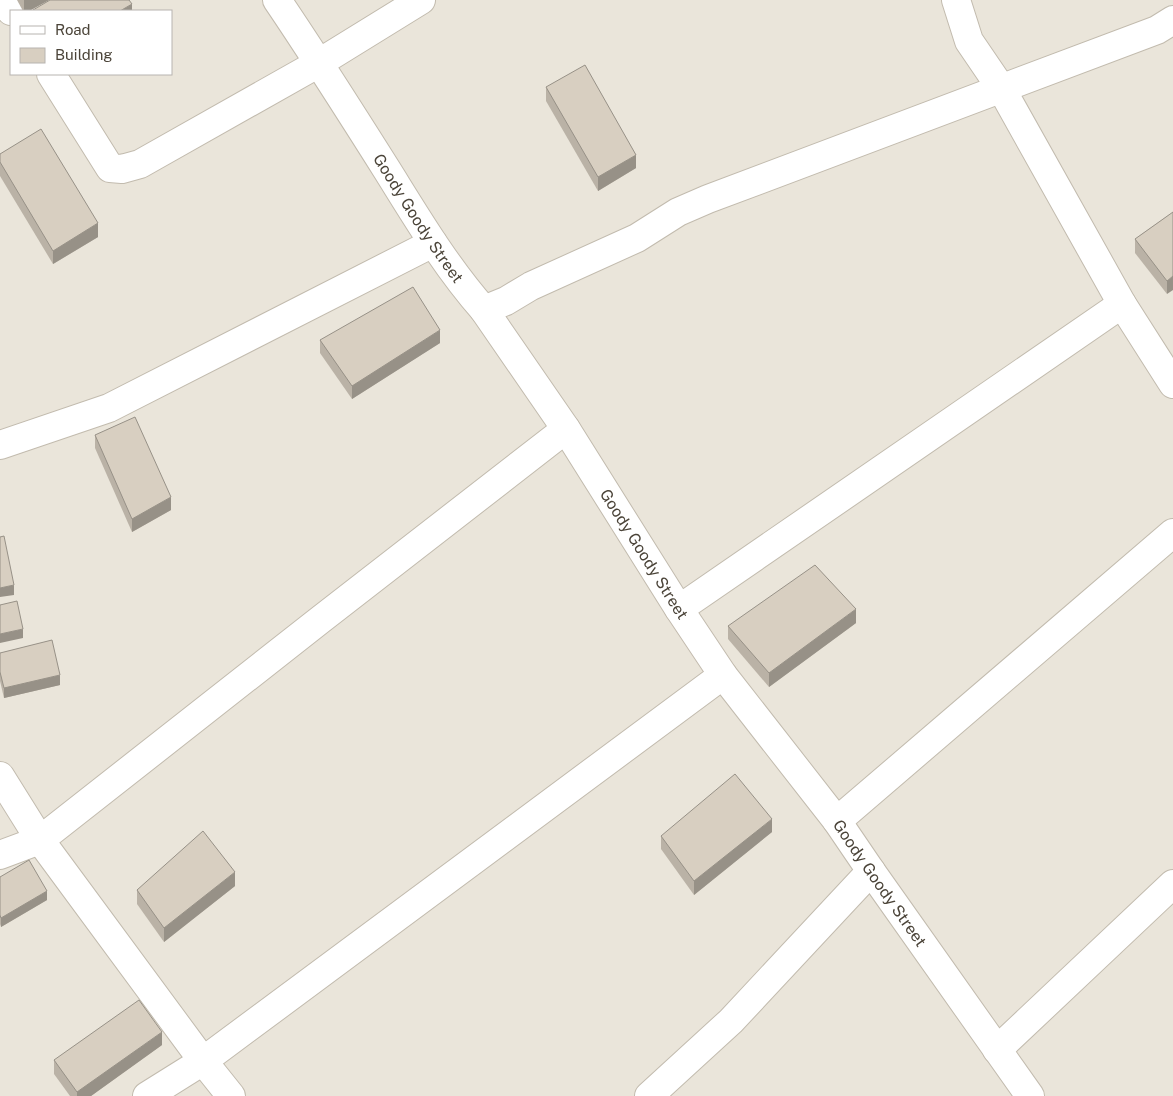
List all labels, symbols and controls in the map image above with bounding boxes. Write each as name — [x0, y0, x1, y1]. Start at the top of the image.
legend — [10, 10, 172, 75]
text: Road — [55, 21, 91, 38]
text: Building — [55, 46, 113, 63]
street label: Goody Goody Street — [370, 150, 468, 286]
street label: Goody Goody Street — [596, 485, 693, 623]
street label: Goody Goody Street — [829, 816, 931, 950]

